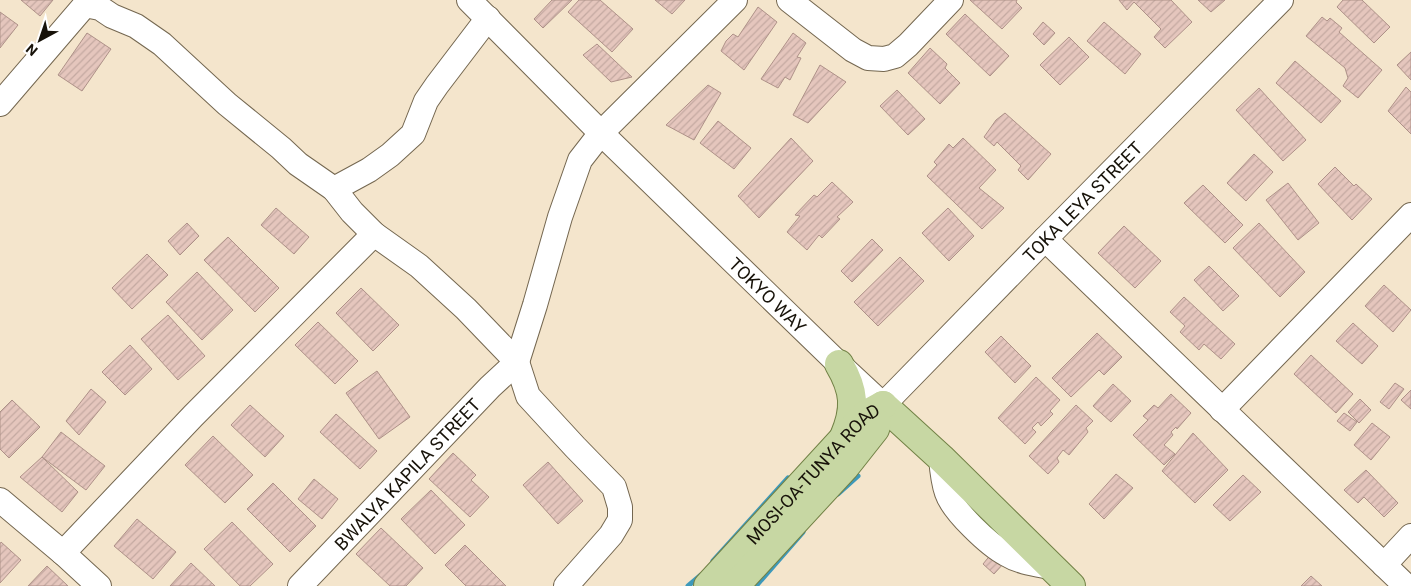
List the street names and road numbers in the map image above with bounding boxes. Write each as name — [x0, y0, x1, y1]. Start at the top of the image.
street label: TOKA LEYA STREET — [1018, 137, 1146, 266]
street label: TOKYO WAY — [725, 253, 811, 337]
street label: BWALYA KAPILA STREET — [330, 394, 484, 554]
street label: MOSI-OA-TUNYA ROAD — [742, 399, 883, 548]

